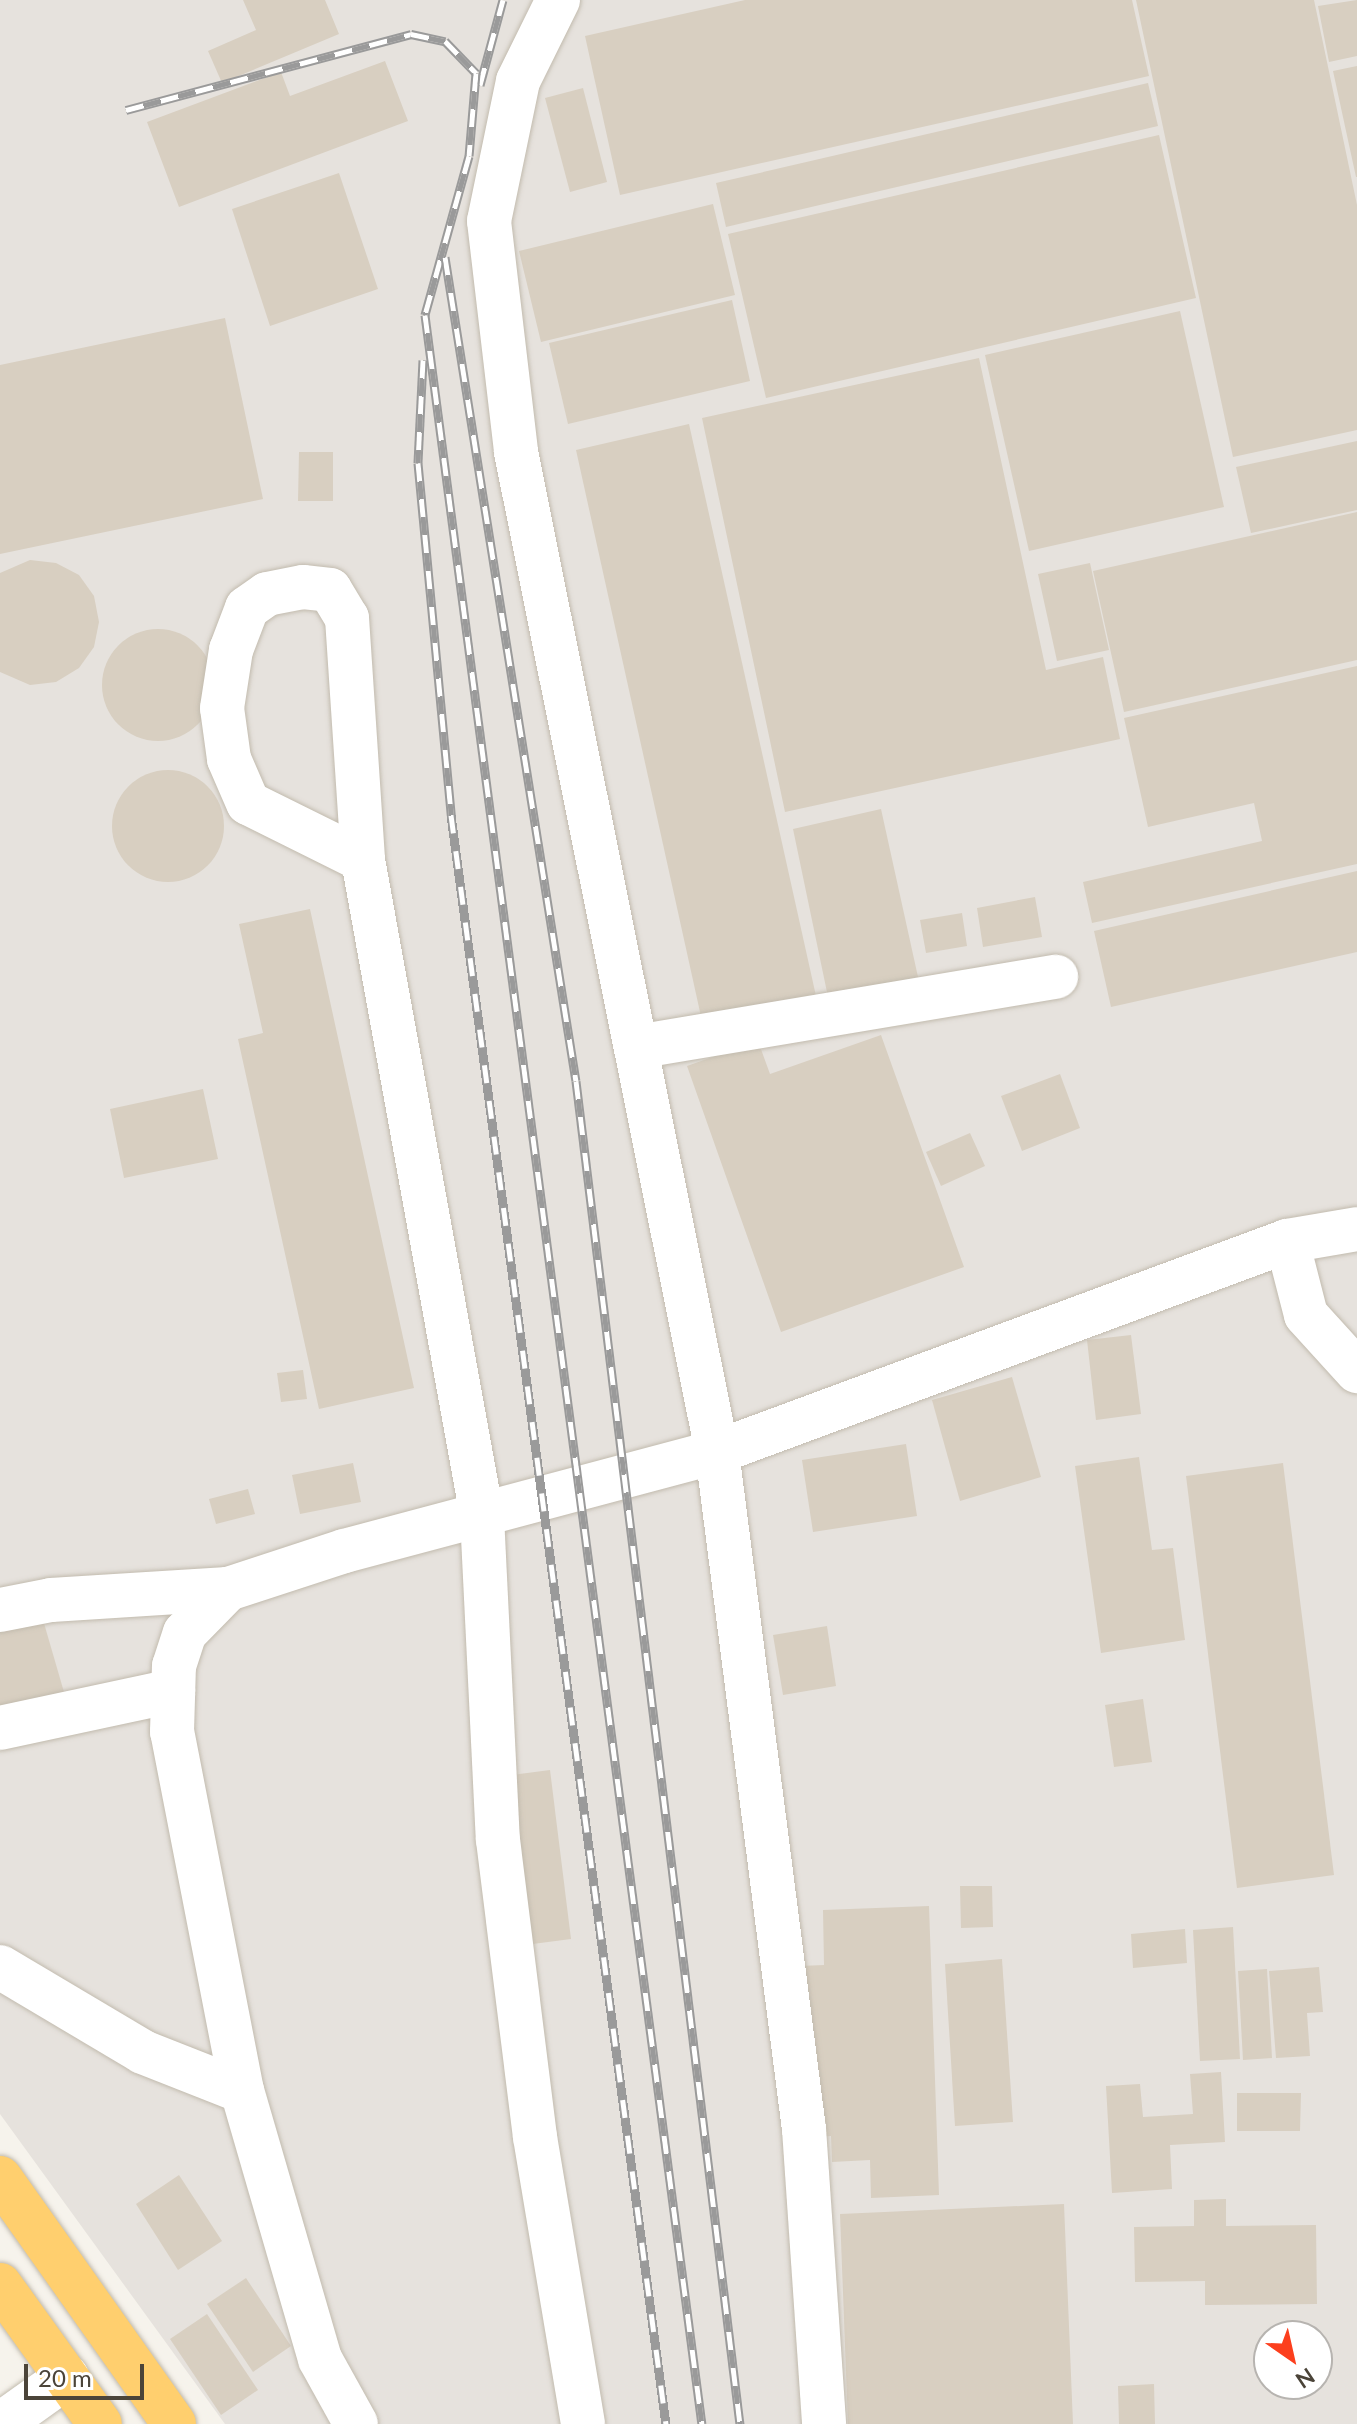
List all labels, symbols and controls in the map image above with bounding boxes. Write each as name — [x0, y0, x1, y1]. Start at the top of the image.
north arrow — [1253, 2320, 1333, 2400]
scale bar — [28, 2348, 148, 2398]
text: 20 m — [38, 2363, 92, 2392]
text: N — [1291, 2363, 1320, 2395]

